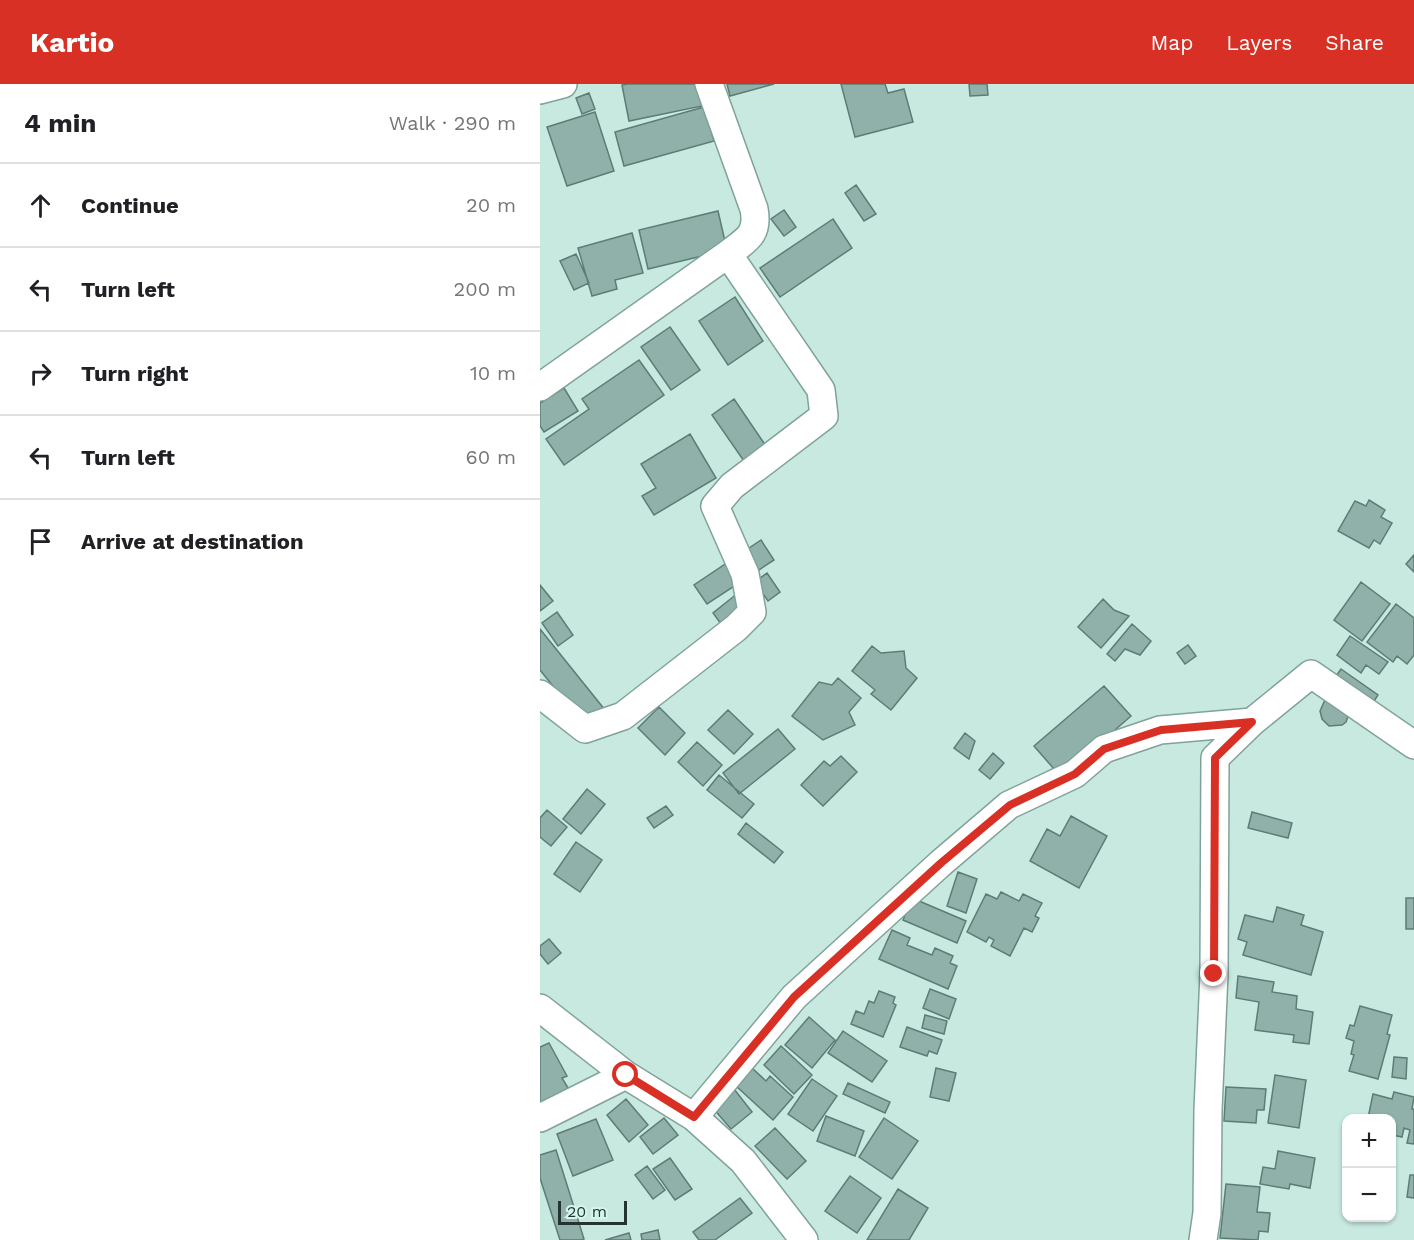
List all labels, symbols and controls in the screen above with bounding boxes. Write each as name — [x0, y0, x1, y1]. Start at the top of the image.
text: Kartio — [30, 26, 114, 59]
text: Map — [1150, 30, 1193, 55]
text: Layers — [1226, 30, 1292, 55]
text: Share — [1325, 30, 1384, 55]
text: 4 min — [24, 108, 96, 138]
text: Walk · 290 m — [389, 111, 516, 135]
icon: ahead — [24, 189, 57, 222]
text: Continue — [81, 193, 179, 218]
text: 20 m — [466, 193, 516, 217]
icon: left — [24, 273, 57, 306]
text: Turn left — [81, 277, 175, 302]
text: 200 m — [454, 277, 516, 301]
icon: right — [24, 357, 57, 390]
text: Turn right — [81, 361, 188, 386]
text: 10 m — [470, 361, 516, 385]
icon: left — [24, 441, 57, 474]
text: Turn left — [81, 445, 175, 470]
text: 60 m — [466, 445, 516, 469]
icon: arrive — [24, 525, 57, 558]
text: Arrive at destination — [81, 529, 304, 554]
route end — [1200, 960, 1226, 986]
route start — [612, 1061, 638, 1087]
map controls — [1342, 1114, 1396, 1222]
button: + — [1342, 1114, 1396, 1168]
button: − — [1342, 1168, 1396, 1222]
scale bar — [558, 1198, 627, 1226]
text: 20 m — [567, 1202, 607, 1221]

